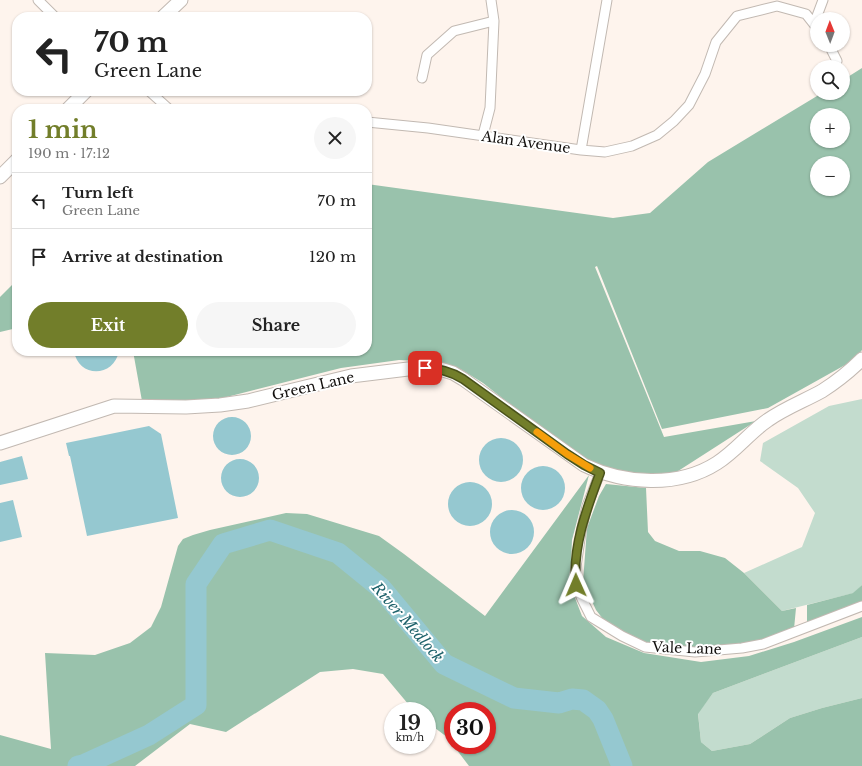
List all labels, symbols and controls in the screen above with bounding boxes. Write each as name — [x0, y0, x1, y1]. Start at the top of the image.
north arrow — [810, 12, 850, 52]
map controls — [810, 12, 850, 196]
text: 70 m — [94, 25, 168, 60]
icon: left — [28, 28, 80, 80]
text: Green Lane — [94, 60, 202, 82]
button: search — [810, 60, 850, 100]
button: + — [810, 108, 850, 148]
text: 1 min — [28, 115, 98, 144]
button: close — [314, 117, 356, 159]
street label: Alan Avenue — [479, 127, 572, 157]
text: 190 m · 17:12 — [28, 145, 110, 162]
button: − — [810, 156, 850, 196]
text: Turn left — [62, 183, 133, 202]
icon: left — [28, 190, 50, 212]
text: 70 m — [317, 191, 356, 210]
text: Green Lane — [62, 202, 140, 219]
icon: arrive — [28, 246, 50, 268]
text: Arrive at destination — [62, 247, 223, 266]
text: 120 m — [309, 247, 356, 266]
button: Exit — [28, 302, 188, 348]
button: Share — [196, 302, 356, 348]
pin — [408, 351, 442, 385]
icon: arrive — [414, 357, 436, 379]
street label: Green Lane — [270, 368, 356, 404]
position arrow — [555, 564, 597, 606]
water label: River Medlock — [367, 577, 448, 666]
street label: Vale Lane — [651, 638, 722, 658]
speed limit sign: 30 — [444, 702, 496, 754]
text: 19 — [399, 711, 421, 735]
text: km/h — [396, 731, 424, 744]

